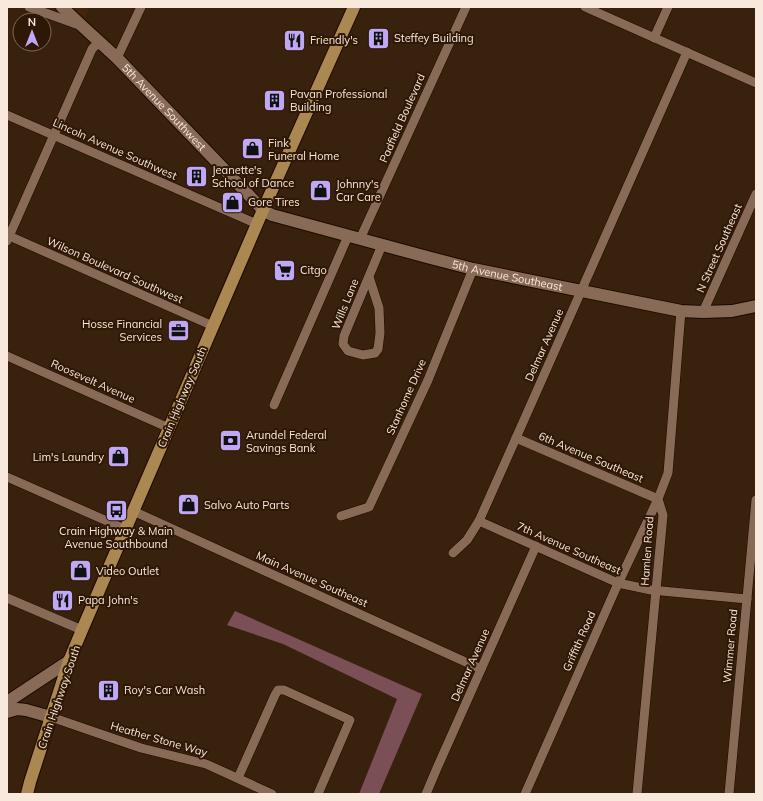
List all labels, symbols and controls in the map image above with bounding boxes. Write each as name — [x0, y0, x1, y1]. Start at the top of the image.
north arrow — [12, 12, 52, 52]
text: N — [28, 15, 36, 29]
building icon: Steffey Building — [366, 25, 392, 51]
restaurant icon: Friendly's — [281, 27, 307, 53]
place label: Steffey Building — [394, 31, 474, 45]
place label: Friendly's — [310, 33, 358, 47]
street label: 5th Avenue Southwest — [119, 61, 209, 154]
street label: Padfield Boulevard — [376, 71, 428, 165]
building icon: Pavan Professional Building — [261, 87, 287, 113]
place label: Pavan Professional Building — [290, 87, 387, 114]
street label: Lincoln Avenue Southwest — [51, 115, 179, 183]
shop icon: Fink Funeral Home — [240, 136, 266, 162]
place label: Fink Funeral Home — [268, 136, 339, 163]
building icon: Jeanette's School of Dance — [183, 163, 209, 189]
place label: Jeanette's School of Dance — [212, 163, 294, 190]
shop icon: Johnny's Car Care — [308, 177, 334, 203]
place label: Johnny's Car Care — [336, 177, 381, 204]
shop icon: Gore Tires — [220, 189, 246, 215]
place label: Gore Tires — [248, 195, 300, 209]
street label: N Street Southeast — [693, 201, 745, 295]
street label: Wilson Boulevard Southwest — [45, 234, 185, 306]
supermarket icon: Citgo — [271, 257, 297, 283]
street label: 5th Avenue Southeast — [450, 257, 564, 294]
place label: Citgo — [300, 263, 327, 277]
street label: Wills Lane — [328, 277, 362, 331]
street label: Delmar Avenue — [522, 306, 566, 384]
place label: Hosse Financial Services — [82, 317, 162, 344]
office icon: Hosse Financial Services — [165, 317, 191, 343]
street label: Crain Highway South — [154, 344, 210, 450]
street label: Roosevelt Avenue — [49, 356, 137, 406]
street label: Stanhome Drive — [383, 357, 429, 437]
bank icon: Arundel Federal Savings Bank — [218, 428, 244, 454]
place label: Arundel Federal Savings Bank — [246, 428, 327, 455]
street label: 6th Avenue Southeast — [536, 429, 646, 485]
shop icon: Lim's Laundry — [106, 444, 132, 470]
place label: Lim's Laundry — [33, 450, 104, 464]
shop icon: Salvo Auto Parts — [176, 492, 202, 518]
bus stop icon: Crain Highway & Main Avenue Southbound — [103, 498, 129, 524]
place label: Salvo Auto Parts — [204, 498, 289, 512]
street label: Hamlen Road — [638, 516, 656, 586]
street label: 7th Avenue Southeast — [515, 519, 623, 577]
place label: Crain Highway & Main Avenue Southbound — [59, 524, 173, 551]
street label: Main Avenue Southeast — [254, 548, 370, 610]
shop icon: Video Outlet — [67, 558, 93, 584]
place label: Video Outlet — [96, 564, 159, 578]
restaurant icon: Papa John's — [50, 587, 76, 613]
place label: Papa John's — [78, 593, 138, 607]
street label: Griffith Road — [559, 609, 599, 673]
street label: Wimmer Road — [720, 609, 740, 683]
street label: Delmar Avenue — [448, 626, 492, 704]
street label: Crain Highway South — [35, 643, 83, 751]
building icon: Roy's Car Wash — [95, 677, 121, 703]
place label: Roy's Car Wash — [124, 683, 205, 697]
street label: Heather Stone Way — [109, 718, 209, 760]

